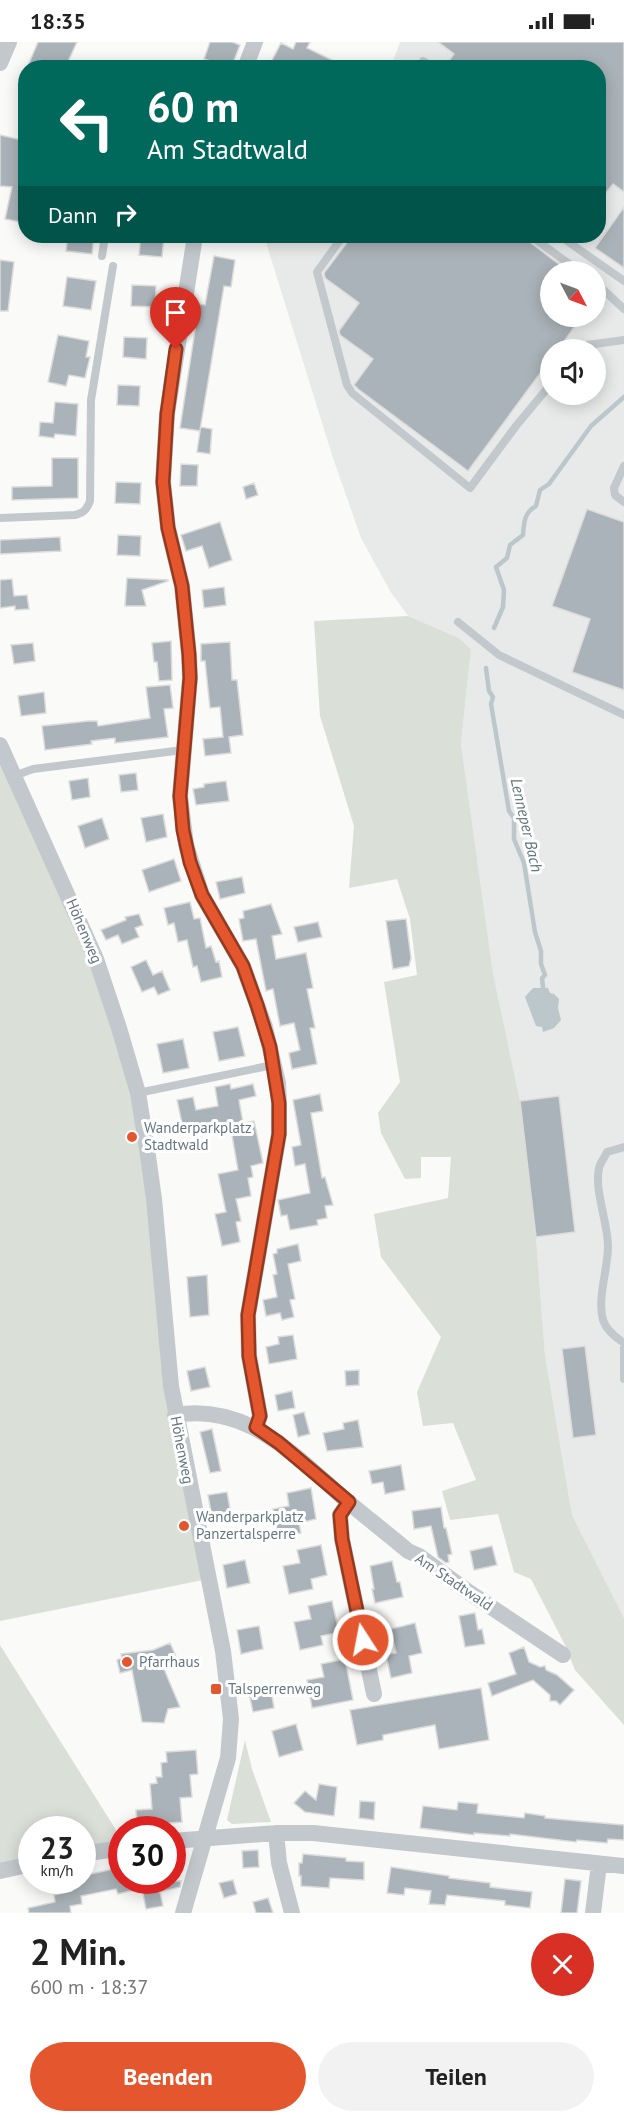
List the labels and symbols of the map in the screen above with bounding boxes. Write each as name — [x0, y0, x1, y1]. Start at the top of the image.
north arrow — [540, 261, 606, 327]
pin — [150, 287, 201, 349]
water label: Lenneper Bach — [506, 776, 548, 874]
street label: Höhenweg — [62, 896, 107, 966]
place label: Wanderparkplatz Stadtwald — [144, 1118, 252, 1154]
marker: Wanderparkplatz Stadtwald — [125, 1130, 139, 1144]
street label: Höhenweg — [167, 1414, 198, 1485]
place label: Wanderparkplatz Panzertalsperre — [196, 1507, 304, 1543]
marker: Wanderparkplatz Panzertalsperre — [177, 1519, 191, 1533]
street label: Am Stadtwald — [412, 1549, 497, 1614]
position arrow — [331, 1608, 395, 1672]
place label: Pfarrhaus — [139, 1652, 200, 1671]
marker: Pfarrhaus — [120, 1655, 134, 1669]
place label: Talsperrenweg — [228, 1679, 321, 1698]
marker: Talsperrenweg — [209, 1682, 223, 1696]
speed limit sign: 30 — [108, 1816, 186, 1894]

